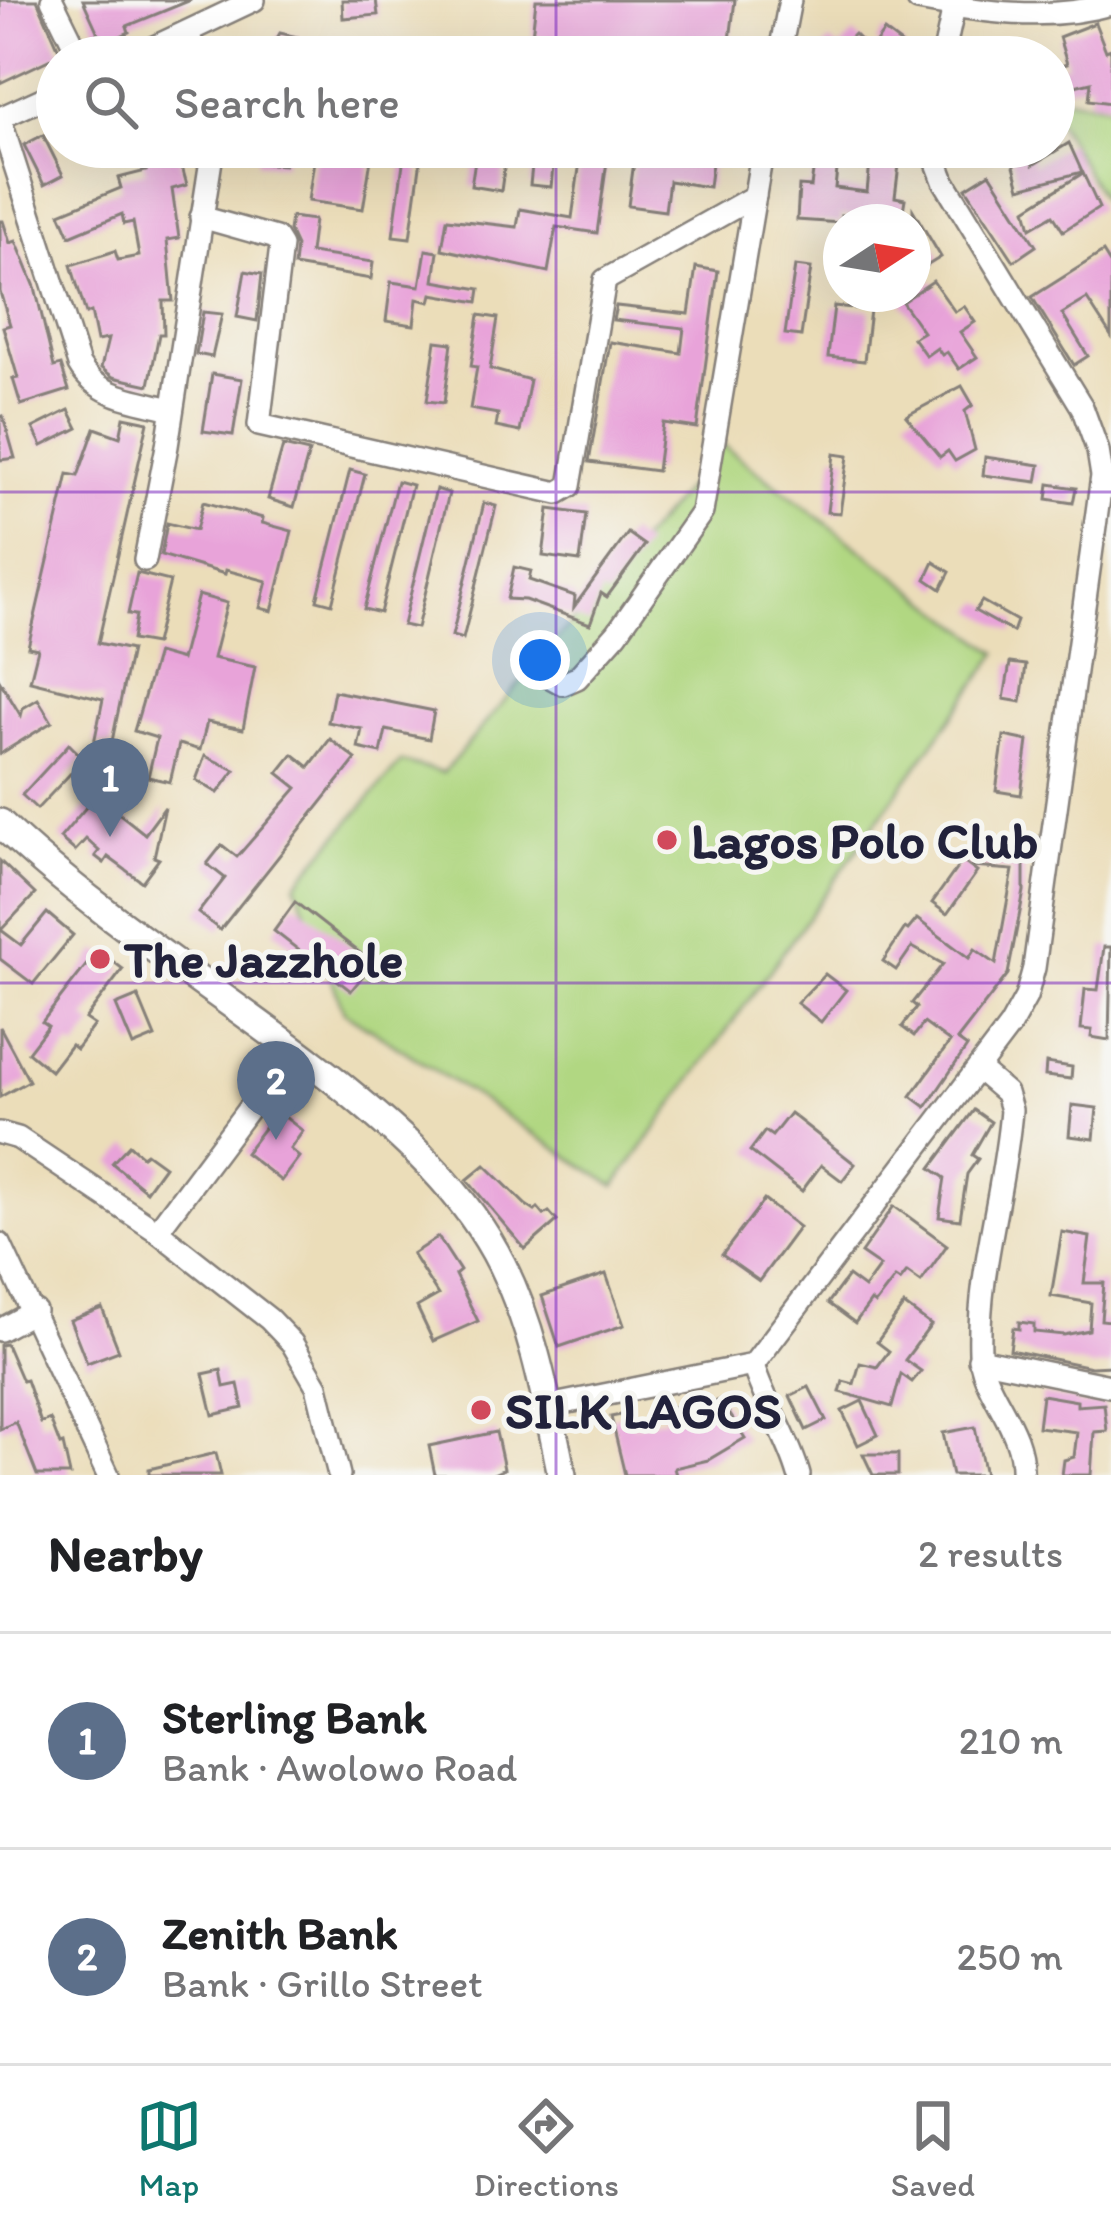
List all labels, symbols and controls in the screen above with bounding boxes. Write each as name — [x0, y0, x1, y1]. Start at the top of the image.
search box — [36, 36, 1075, 168]
icon: search — [78, 69, 144, 135]
text: Search here — [174, 75, 400, 129]
north arrow — [823, 204, 931, 312]
your location — [510, 630, 570, 690]
pin: 1 — [71, 738, 149, 837]
place label: Lagos Polo Club — [691, 810, 1038, 871]
marker: Lagos Polo Club — [654, 827, 680, 853]
place label: The Jazzhole — [123, 929, 403, 990]
marker: The Jazzhole — [87, 946, 113, 972]
pin: 2 — [237, 1041, 315, 1140]
place label: SILK LAGOS — [505, 1380, 782, 1441]
marker: SILK LAGOS — [468, 1397, 494, 1423]
text: Nearby — [48, 1523, 203, 1584]
text: 2 results — [918, 1530, 1063, 1577]
text: Sterling Bank — [162, 1690, 427, 1744]
text: 1 — [78, 1717, 96, 1764]
text: 210 m — [959, 1717, 1063, 1764]
text: Bank · Awolowo Road — [162, 1744, 517, 1791]
text: Zenith Bank — [162, 1906, 398, 1960]
text: 2 — [77, 1933, 97, 1980]
text: 250 m — [956, 1933, 1063, 1980]
text: Bank · Grillo Street — [162, 1960, 483, 2007]
tab: Map — [136, 2093, 202, 2204]
tab: Directions — [474, 2093, 619, 2204]
tab: Saved — [891, 2093, 975, 2204]

